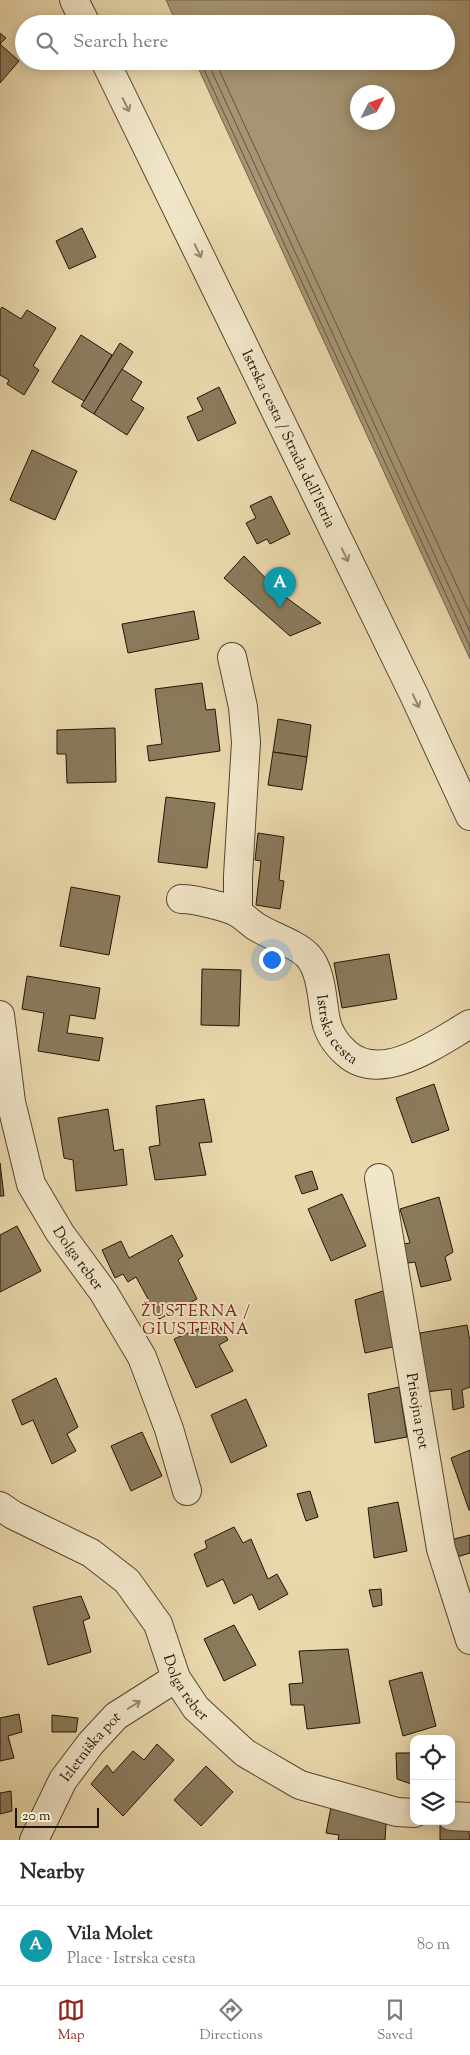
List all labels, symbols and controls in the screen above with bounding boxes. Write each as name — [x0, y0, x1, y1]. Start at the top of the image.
search box — [15, 15, 455, 70]
icon: search — [33, 29, 61, 57]
text: Search here — [73, 29, 168, 56]
north arrow — [350, 85, 395, 130]
one-way arrow — [122, 97, 132, 112]
one-way arrow — [193, 243, 203, 258]
street label: Istrska cesta / Strada dell'Istria — [235, 347, 340, 532]
one-way arrow — [340, 547, 350, 562]
pin: A — [264, 567, 296, 608]
one-way arrow — [412, 693, 421, 708]
your location — [259, 947, 285, 973]
street label: Istrska cesta — [310, 993, 361, 1071]
street label: Dolga reber — [46, 1223, 108, 1296]
district label: ŽUSTERNA / GIUSTERNA — [141, 1301, 251, 1342]
street label: Prisojna pot — [400, 1371, 433, 1451]
street label: Dolga reber — [157, 1652, 213, 1727]
one-way arrow — [127, 1700, 141, 1710]
street label: Izletniška pot — [56, 1707, 125, 1787]
map controls — [410, 1735, 455, 1825]
button: locate — [410, 1735, 455, 1780]
button: layers — [410, 1780, 455, 1825]
scale bar — [15, 1805, 99, 1828]
text: 20 m — [22, 1807, 51, 1827]
text: Nearby — [20, 1858, 85, 1888]
text: Vila Molet — [67, 1921, 153, 1948]
text: A — [30, 1934, 43, 1957]
text: 80 m — [417, 1934, 450, 1957]
text: Place · Istrska cesta — [67, 1948, 196, 1971]
tab: Map — [57, 1996, 85, 2046]
tab: Directions — [199, 1996, 263, 2046]
tab: Saved — [377, 1996, 413, 2046]

